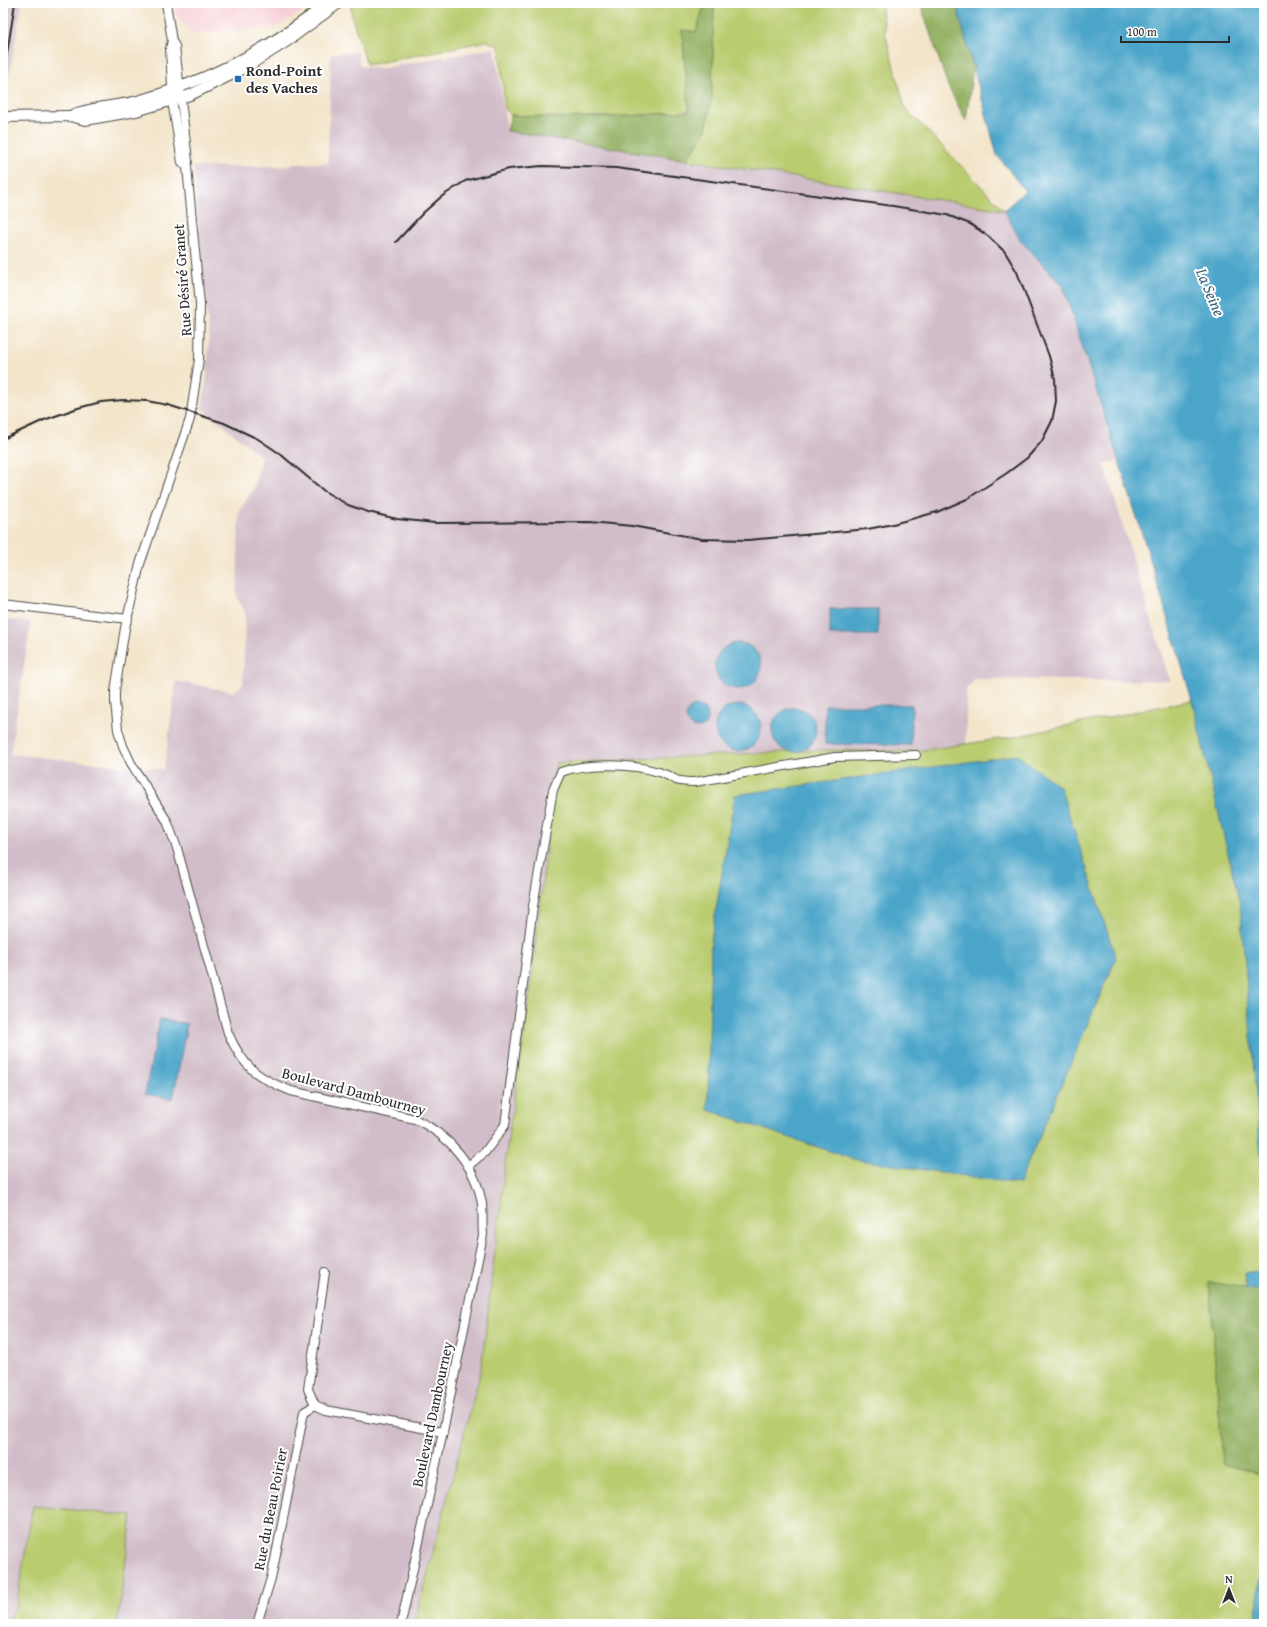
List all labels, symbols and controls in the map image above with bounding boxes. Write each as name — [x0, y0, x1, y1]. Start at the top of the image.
scale bar — [1121, 18, 1229, 44]
text: 100 m — [1127, 23, 1157, 40]
place label: Rond-Point des Vaches — [246, 60, 322, 98]
marker: Rond-Point des Vaches — [233, 74, 243, 84]
street label: Rue Désiré Granet — [168, 222, 196, 337]
water label: La Seine — [1190, 263, 1232, 320]
street label: Boulevard Dambourney — [280, 1062, 429, 1120]
street label: Boulevard Dambourney — [406, 1339, 458, 1489]
street label: Rue du Beau Poirier — [248, 1446, 292, 1572]
north arrow — [1209, 1569, 1249, 1609]
text: N — [1225, 1571, 1233, 1587]

